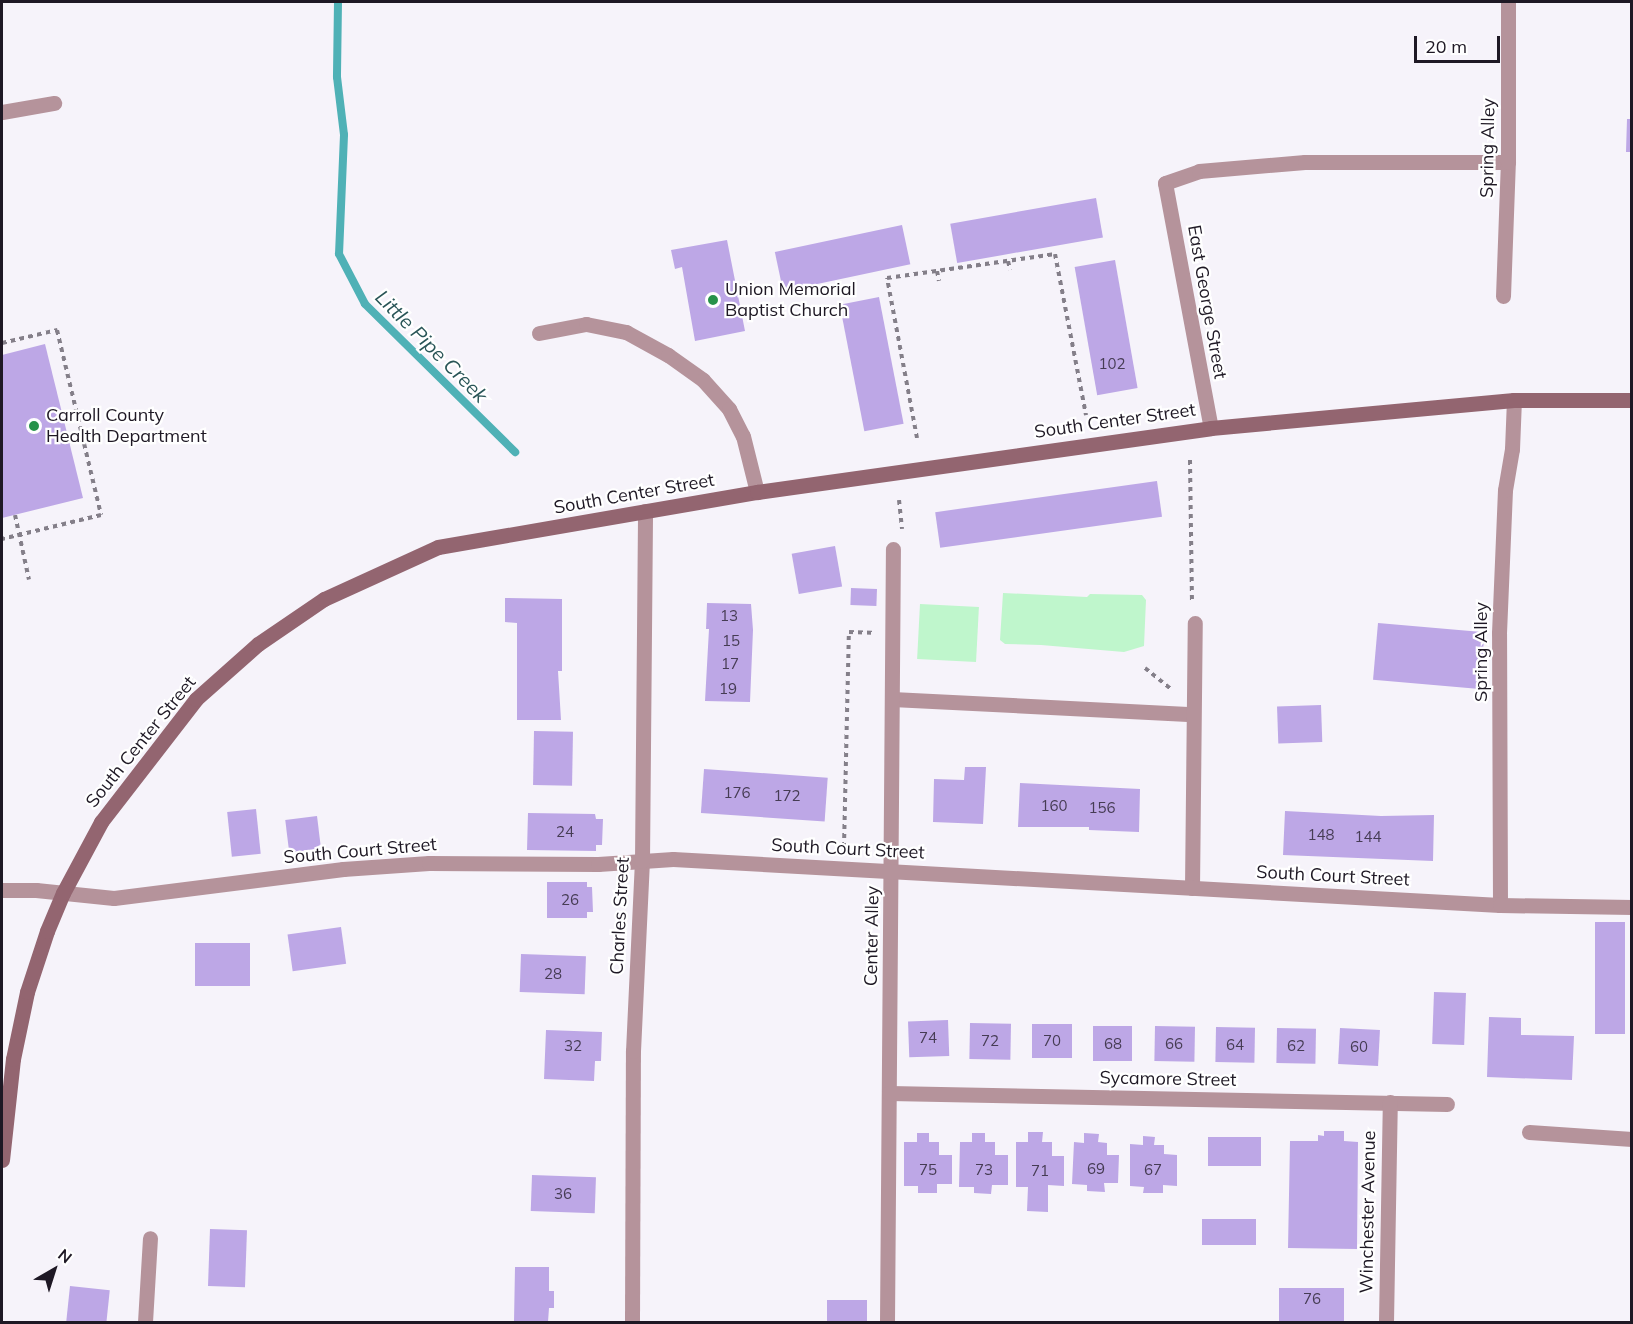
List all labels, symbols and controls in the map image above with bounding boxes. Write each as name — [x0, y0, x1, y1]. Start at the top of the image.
scale bar — [1417, 24, 1502, 62]
text: 20 m — [1425, 35, 1467, 58]
street label: Spring Alley — [1476, 98, 1500, 198]
street label: East George Street — [1183, 223, 1231, 381]
place label: Union Memorial Baptist Church — [725, 279, 856, 322]
water label: Little Pipe Creek — [371, 285, 493, 407]
marker: Union Memorial Baptist Church — [706, 293, 720, 307]
house number: 102 — [1099, 355, 1125, 373]
street label: South Center Street — [1033, 399, 1197, 443]
place label: Carroll County Health Department — [46, 405, 207, 448]
marker: Carroll County Health Department — [27, 419, 41, 433]
street label: South Center Street — [552, 469, 716, 519]
street label: Spring Alley — [1470, 602, 1492, 702]
house number: 13 — [720, 607, 738, 625]
house number: 15 — [722, 632, 740, 650]
house number: 17 — [721, 655, 739, 673]
street label: South Center Street — [81, 672, 201, 812]
house number: 19 — [719, 680, 737, 698]
house number: 176 — [724, 784, 750, 802]
house number: 172 — [774, 787, 800, 805]
house number: 160 — [1041, 797, 1067, 815]
house number: 156 — [1089, 799, 1115, 817]
house number: 24 — [556, 823, 574, 841]
house number: 148 — [1308, 826, 1334, 844]
house number: 144 — [1355, 828, 1381, 846]
street label: South Court Street — [283, 834, 437, 868]
street label: South Court Street — [771, 834, 925, 864]
street label: Charles Street — [606, 857, 634, 975]
street label: South Court Street — [1256, 861, 1410, 891]
street label: Center Alley — [860, 886, 884, 986]
house number: 26 — [561, 891, 579, 909]
house number: 28 — [544, 965, 562, 983]
house number: 74 — [919, 1029, 937, 1047]
house number: 72 — [981, 1032, 999, 1050]
house number: 70 — [1043, 1032, 1061, 1050]
house number: 68 — [1104, 1035, 1122, 1053]
house number: 66 — [1165, 1035, 1183, 1053]
house number: 64 — [1226, 1036, 1244, 1054]
house number: 32 — [564, 1037, 582, 1055]
house number: 62 — [1287, 1037, 1305, 1055]
house number: 60 — [1350, 1038, 1368, 1056]
street label: Sycamore Street — [1099, 1067, 1237, 1091]
street label: Winchester Avenue — [1356, 1130, 1380, 1294]
house number: 69 — [1087, 1160, 1105, 1178]
house number: 75 — [919, 1161, 937, 1179]
house number: 73 — [975, 1161, 993, 1179]
house number: 67 — [1144, 1161, 1162, 1179]
house number: 71 — [1031, 1162, 1049, 1180]
house number: 36 — [554, 1185, 572, 1203]
north arrow — [24, 1240, 84, 1300]
text: N — [54, 1244, 76, 1268]
house number: 76 — [1303, 1290, 1321, 1308]

